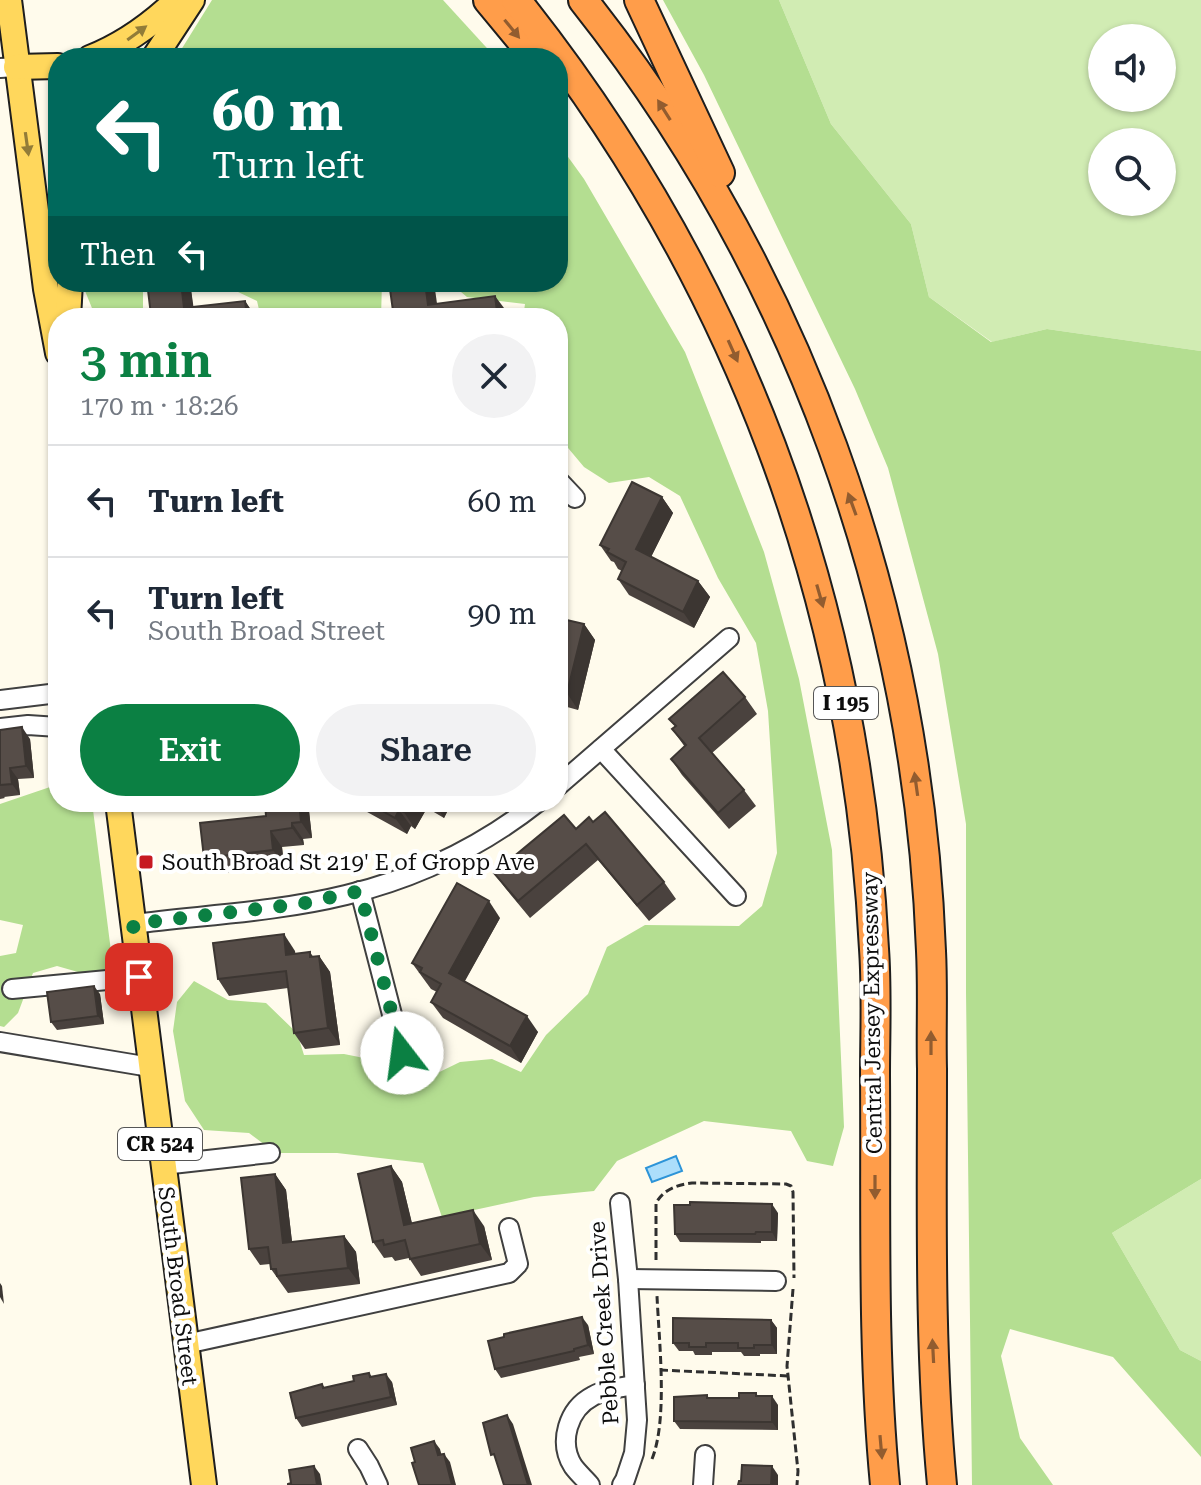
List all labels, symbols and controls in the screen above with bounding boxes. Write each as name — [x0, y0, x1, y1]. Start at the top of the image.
one-way arrow — [503, 19, 520, 39]
map controls — [1088, 24, 1176, 216]
button: sound — [1088, 24, 1176, 112]
one-way arrow — [126, 26, 147, 42]
text: 60 m — [212, 78, 343, 144]
icon: left — [80, 80, 184, 184]
one-way arrow — [657, 99, 671, 121]
button: search — [1088, 128, 1176, 216]
one-way arrow — [20, 132, 33, 157]
text: Turn left — [212, 145, 364, 187]
icon: left — [171, 232, 215, 276]
text: Then — [80, 237, 155, 272]
text: 3 min — [80, 333, 212, 389]
button: close — [452, 334, 536, 418]
one-way arrow — [726, 339, 739, 363]
text: 170 m · 18:26 — [80, 391, 239, 421]
icon: left — [80, 479, 124, 523]
text: Turn left — [148, 484, 284, 519]
text: 60 m — [467, 484, 536, 519]
one-way arrow — [845, 492, 858, 516]
text: Turn left — [148, 581, 284, 616]
one-way arrow — [814, 584, 827, 608]
icon: left — [80, 591, 124, 635]
text: 90 m — [467, 596, 536, 631]
text: South Broad Street — [148, 616, 385, 646]
road number: I 195 — [814, 687, 878, 719]
button: Exit — [80, 704, 300, 796]
button: Share — [316, 704, 536, 796]
one-way arrow — [909, 771, 922, 796]
place label: South Broad St 219' E of Gropp Ave — [162, 850, 535, 875]
marker: South Broad St 219' E of Gropp Ave — [137, 853, 155, 871]
street label: Central Jersey Expressway — [857, 872, 887, 1154]
pin — [105, 943, 173, 1011]
icon: arrive — [117, 955, 161, 999]
position arrow — [360, 1011, 444, 1095]
one-way arrow — [925, 1030, 938, 1055]
road number: CR 524 — [118, 1128, 202, 1160]
one-way arrow — [869, 1175, 882, 1200]
street label: South Broad Street — [153, 1185, 203, 1387]
street label: Pebble Creek Drive — [584, 1220, 624, 1426]
one-way arrow — [927, 1338, 940, 1363]
one-way arrow — [875, 1435, 888, 1460]

